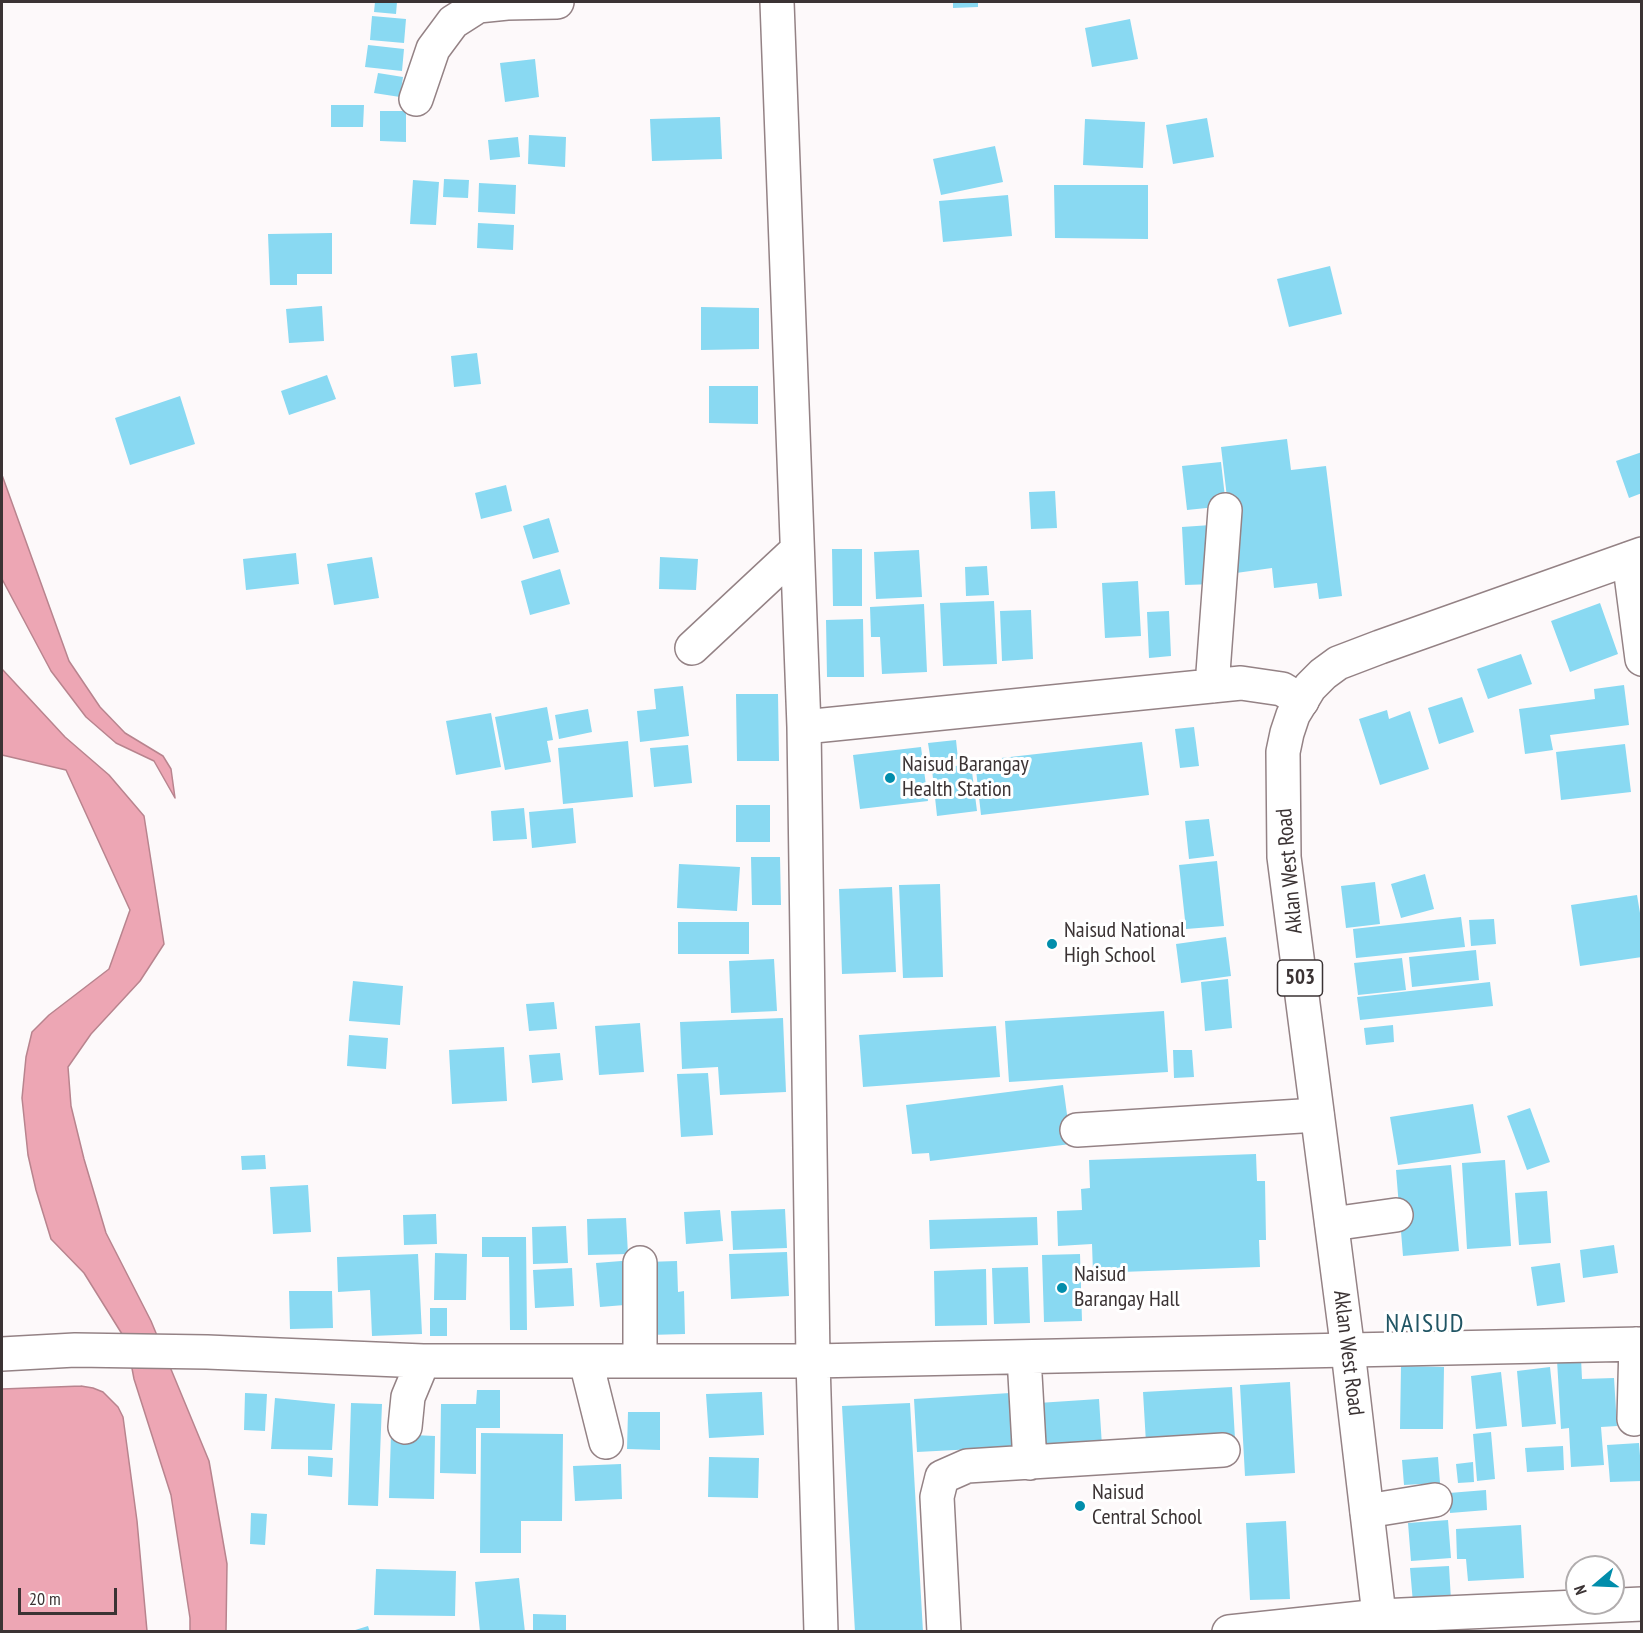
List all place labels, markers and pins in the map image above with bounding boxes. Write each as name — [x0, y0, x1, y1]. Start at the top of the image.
place label: Naisud Barangay Health Station — [902, 752, 1029, 804]
marker: Naisud Barangay Health Station — [883, 771, 897, 785]
place label: Naisud National High School — [1064, 918, 1185, 969]
marker: Naisud National High School — [1045, 937, 1059, 951]
place label: Naisud Barangay Hall — [1074, 1262, 1180, 1314]
marker: Naisud Barangay Hall — [1055, 1281, 1069, 1295]
place label: Naisud Central School — [1092, 1480, 1202, 1532]
marker: Naisud Central School — [1073, 1499, 1087, 1513]

